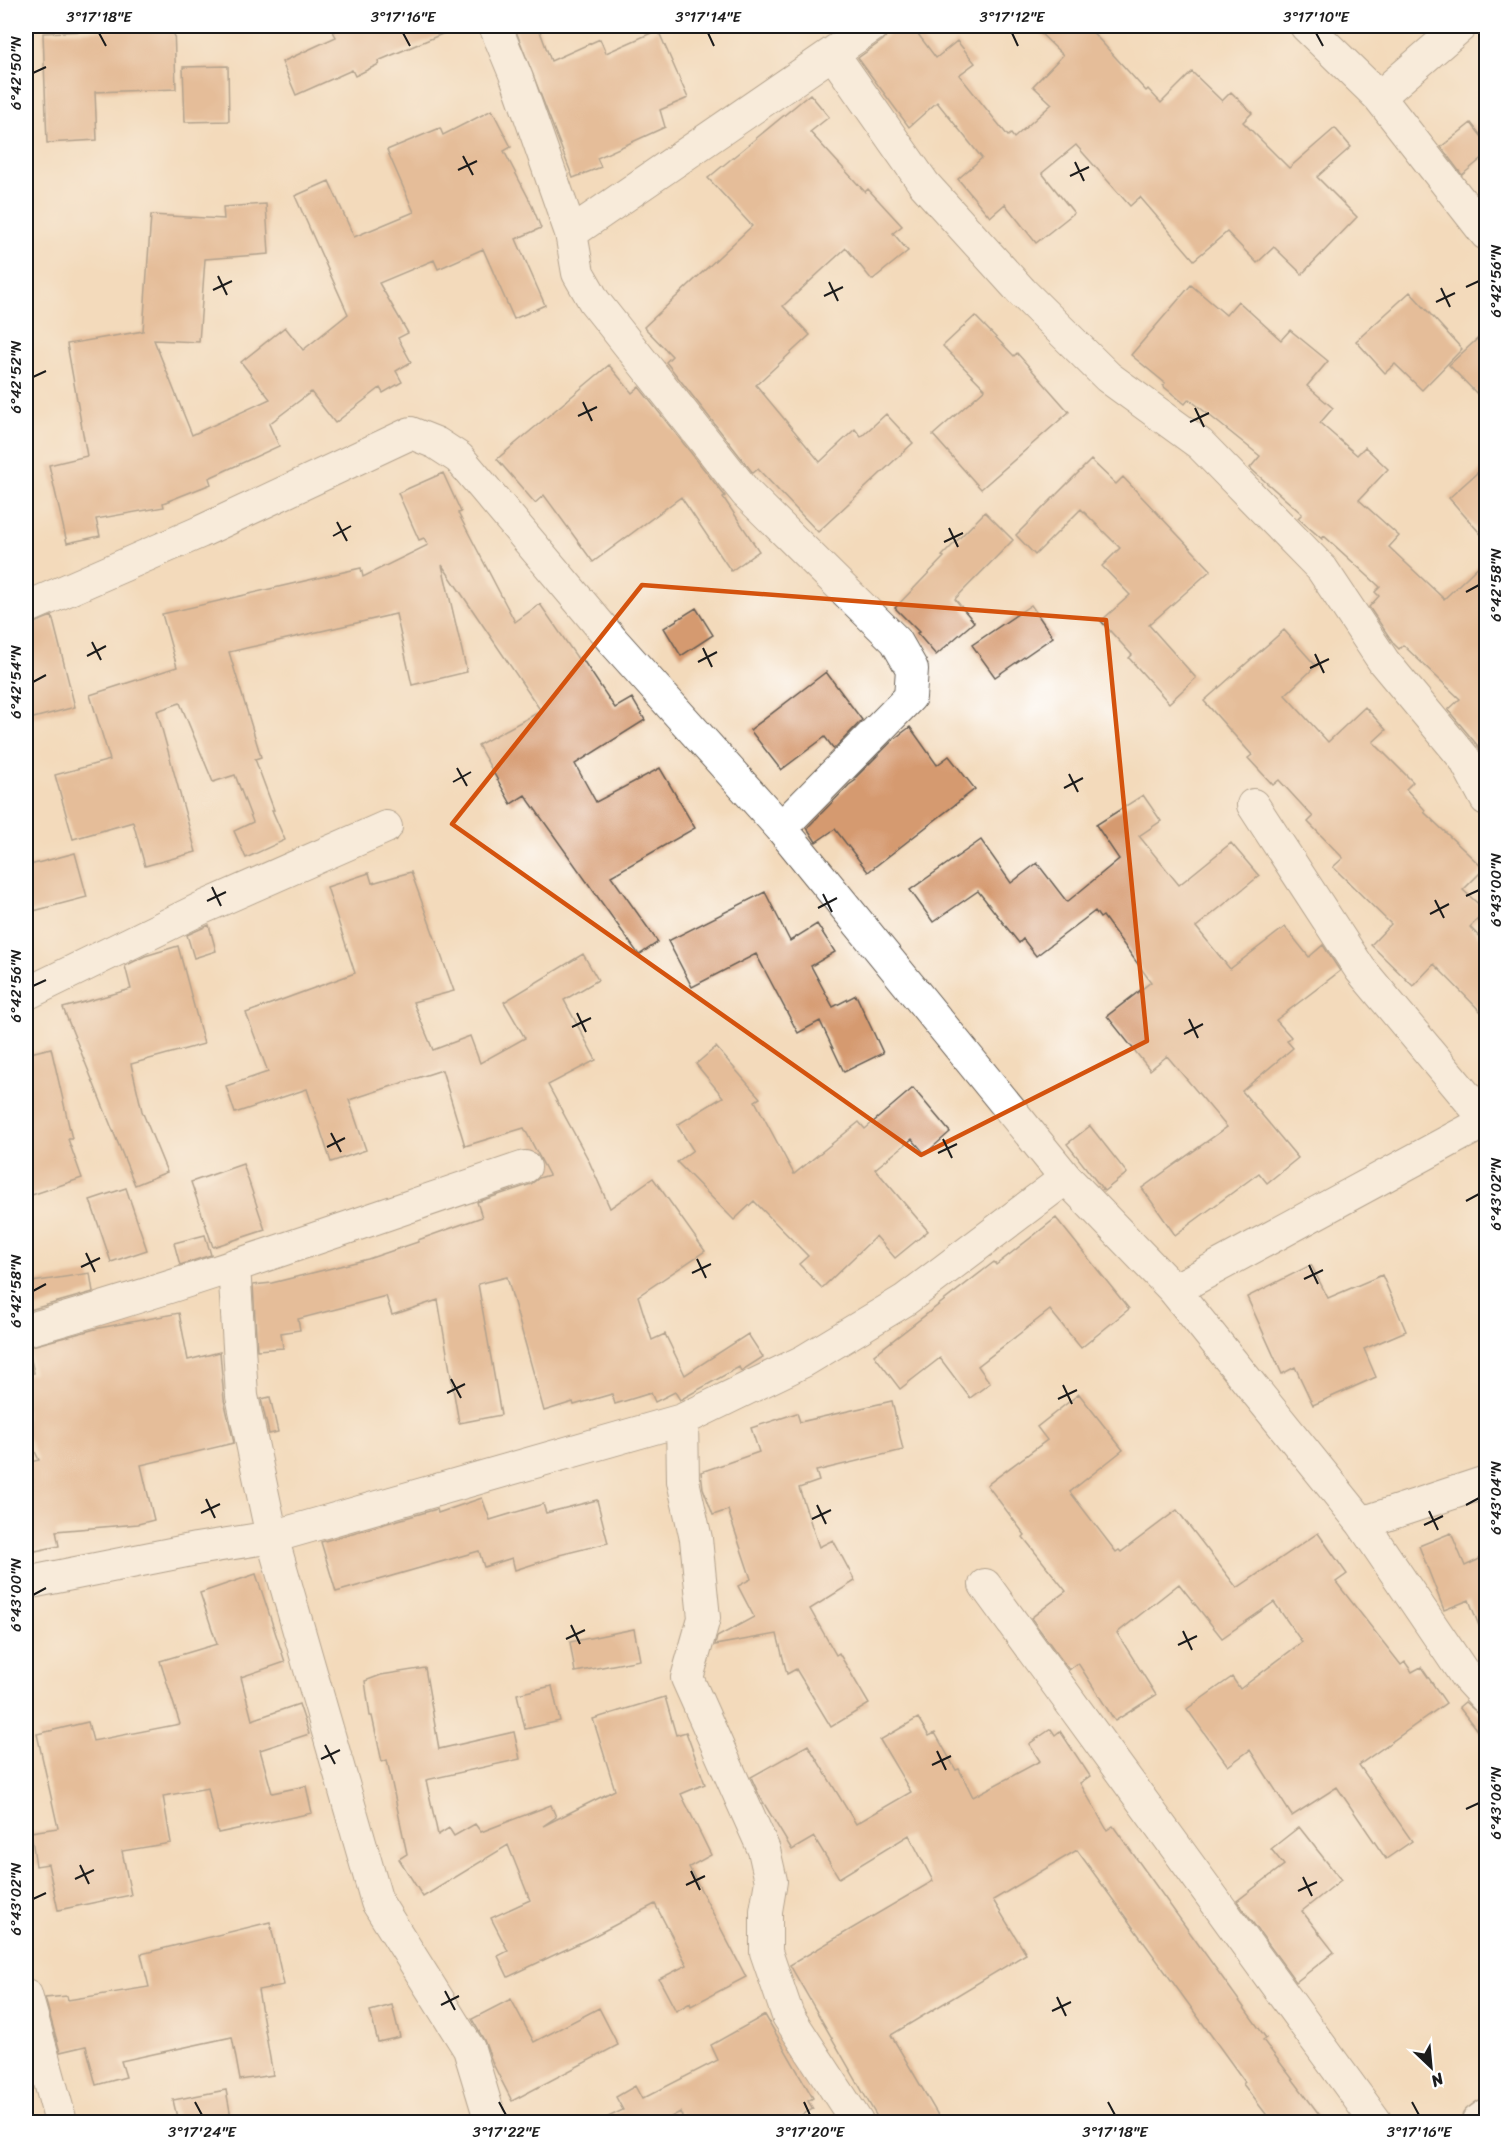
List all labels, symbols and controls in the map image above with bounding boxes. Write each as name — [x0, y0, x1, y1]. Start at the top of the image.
text: 3°17'18"E — [66, 4, 133, 30]
text: 3°17'16"E — [371, 4, 437, 30]
text: 3°17'14"E — [675, 4, 742, 30]
text: 3°17'12"E — [980, 4, 1046, 30]
text: 3°17'10"E — [1283, 4, 1351, 30]
text: 6°42'50"N — [3, 35, 29, 110]
text: 6°42'56"N — [1483, 244, 1509, 317]
text: 6°42'52"N — [3, 340, 29, 414]
text: 6°42'58"N — [1483, 548, 1509, 622]
text: 6°42'54"N — [3, 645, 29, 719]
text: 6°43'00"N — [1483, 853, 1509, 927]
text: 6°42'56"N — [3, 949, 29, 1022]
text: 6°43'02"N — [1483, 1157, 1509, 1230]
text: 6°42'58"N — [3, 1254, 29, 1328]
text: 6°43'04"N — [1483, 1461, 1509, 1535]
text: 6°43'00"N — [3, 1558, 29, 1632]
text: 6°43'06"N — [1483, 1766, 1509, 1839]
text: 6°43'02"N — [3, 1862, 29, 1935]
north arrow — [1401, 2037, 1461, 2097]
text: N — [1425, 2064, 1450, 2096]
text: 3°17'24"E — [168, 2119, 238, 2145]
text: 3°17'22"E — [472, 2119, 541, 2145]
text: 3°17'20"E — [776, 2119, 846, 2145]
text: 3°17'18"E — [1082, 2119, 1149, 2145]
text: 3°17'16"E — [1387, 2119, 1453, 2145]

